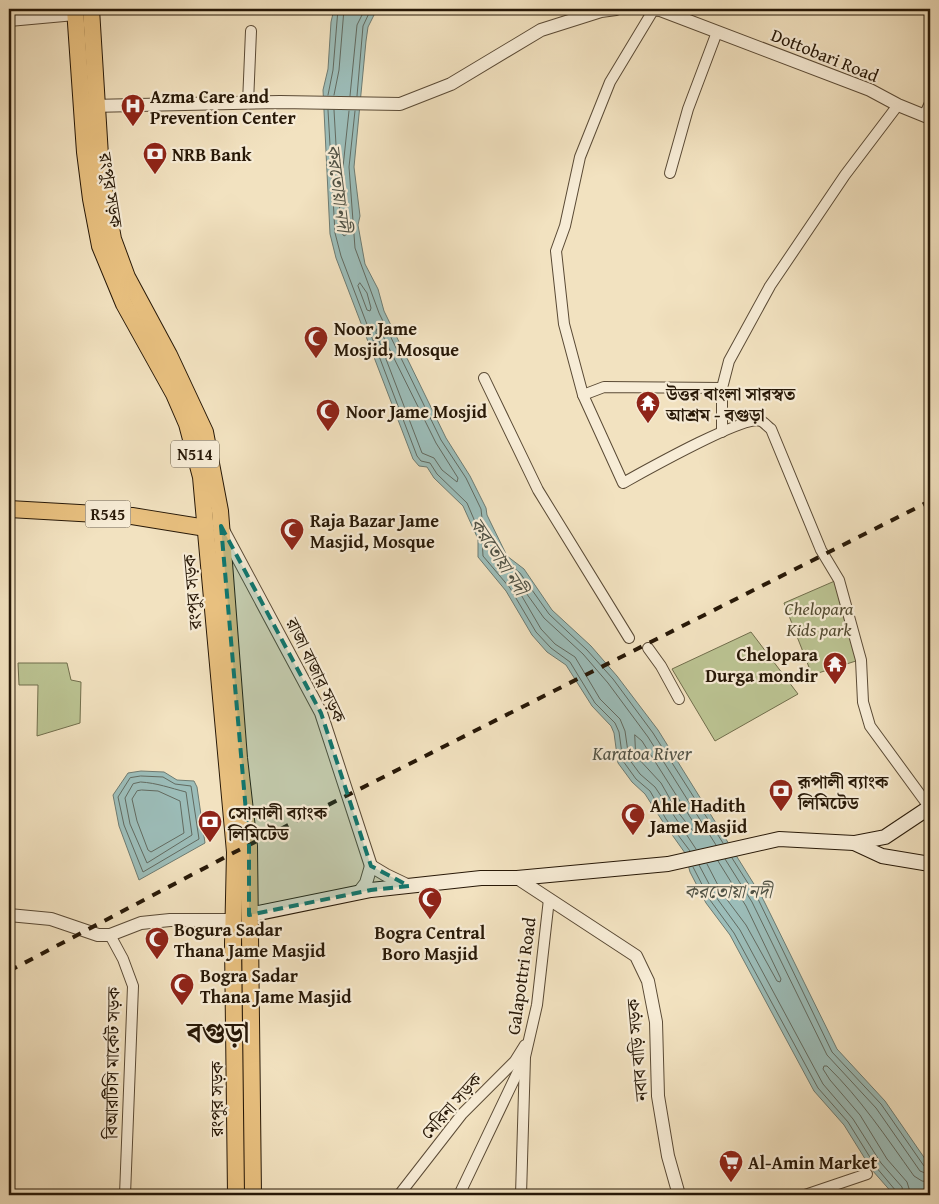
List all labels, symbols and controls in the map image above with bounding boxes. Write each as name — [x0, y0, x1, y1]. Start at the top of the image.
street label: Dottobari Road — [767, 21, 883, 89]
place label: Azma Care and Prevention Center — [150, 83, 296, 131]
hospital icon: Azma Care and Prevention Center — [120, 93, 146, 127]
bank icon: NRB Bank — [142, 141, 168, 175]
place label: NRB Bank — [172, 141, 252, 168]
water label: করতোয়া নদী — [320, 143, 358, 235]
street label: রংপুর সড়ক — [92, 150, 130, 231]
place label: Noor Jame Mosjid, Mosque — [334, 315, 459, 363]
mosque icon: Noor Jame Mosjid, Mosque — [303, 325, 329, 359]
place label: উত্তর বাংলা সারস্বত আশ্রম - বগুড়া — [665, 380, 797, 428]
temple icon: উত্তর বাংলা সারস্বত আশ্রম - বগুড়া — [635, 390, 661, 424]
mosque icon: Noor Jame Mosjid — [315, 398, 341, 432]
place label: Noor Jame Mosjid — [346, 398, 488, 425]
road number: N514 — [171, 440, 219, 468]
road number: R545 — [86, 500, 130, 528]
place label: Raja Bazar Jame Masjid, Mosque — [310, 507, 439, 555]
water label: করতোয়া নদী — [463, 512, 536, 602]
mosque icon: Raja Bazar Jame Masjid, Mosque — [279, 517, 305, 551]
street label: রংপুর সড়ক — [175, 552, 209, 632]
park label: Chelopara Kids park — [785, 595, 854, 643]
street label: রাজা বাজার সড়ক — [278, 612, 354, 728]
place label: Chelopara Durga mondir — [705, 641, 819, 689]
temple icon: Chelopara Durga mondir — [822, 651, 848, 685]
water label: Karatoa River — [591, 739, 693, 767]
place label: রূপালী ব্যাংক লিমিটেড — [797, 768, 889, 816]
bank icon: রূপালী ব্যাংক লিমিটেড — [768, 778, 794, 812]
place label: Ahle Hadith Jame Masjid — [647, 792, 748, 840]
place label: সোনালী ব্যাংক লিমিটেড — [227, 799, 328, 847]
mosque icon: Ahle Hadith Jame Masjid — [620, 802, 646, 836]
bank icon: সোনালী ব্যাংক লিমিটেড — [197, 809, 223, 843]
water label: করতোয়া নদী — [684, 877, 774, 905]
mosque icon: Bogra Central Boro Masjid — [417, 886, 443, 920]
street label: Galapottri Road — [499, 915, 543, 1036]
place label: Bogura Sadar Thana Jame Masjid — [174, 916, 326, 964]
place label: Bogra Central Boro Masjid — [375, 919, 486, 967]
mosque icon: Bogura Sadar Thana Jame Masjid — [144, 926, 170, 960]
place label: Bogra Sadar Thana Jame Masjid — [200, 962, 352, 1010]
mosque icon: Bogra Sadar Thana Jame Masjid — [169, 972, 195, 1006]
street label: বিআরটিসি মার্কেট সড়ক — [97, 986, 127, 1140]
street label: নবাব বাড়ি সড়ক — [619, 997, 655, 1103]
district label: বগুড়া — [186, 1011, 249, 1052]
street label: রংপুর সড়ক — [203, 1060, 230, 1138]
street label: মেরিনা সড়ক — [414, 1066, 489, 1145]
supermarket icon: Al-Amin Market — [718, 1149, 744, 1183]
place label: Al-Amin Market — [748, 1149, 877, 1176]

